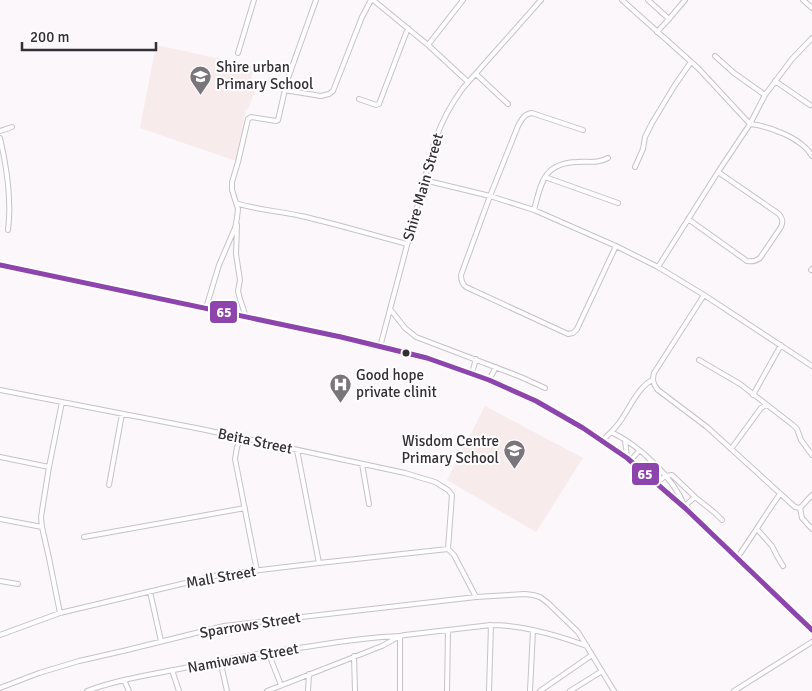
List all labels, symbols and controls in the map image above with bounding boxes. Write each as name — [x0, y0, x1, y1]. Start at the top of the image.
scale bar — [22, 20, 156, 52]
text: 200 m — [30, 28, 70, 46]
place label: Shire urban Primary School — [216, 58, 313, 93]
school or university icon: Shire urban Primary School — [188, 64, 212, 95]
street label: Shire Main Street — [399, 131, 447, 243]
line badge: 65 — [209, 300, 238, 324]
text: 65 — [216, 304, 232, 321]
unlabelled marker — [401, 348, 411, 358]
place label: Good hope private clinit — [356, 366, 437, 401]
hospital icon: Good hope private clinit — [328, 372, 352, 403]
street label: Beita Street — [216, 424, 294, 458]
place label: Wisdom Centre Primary School — [402, 432, 499, 467]
school or university icon: Wisdom Centre Primary School — [503, 438, 527, 469]
line badge: 65 — [631, 462, 660, 486]
text: 65 — [637, 466, 653, 483]
street label: Mall Street — [185, 562, 257, 592]
street label: Sparrows Street — [198, 608, 302, 642]
street label: Namiwawa Street — [186, 639, 300, 677]

